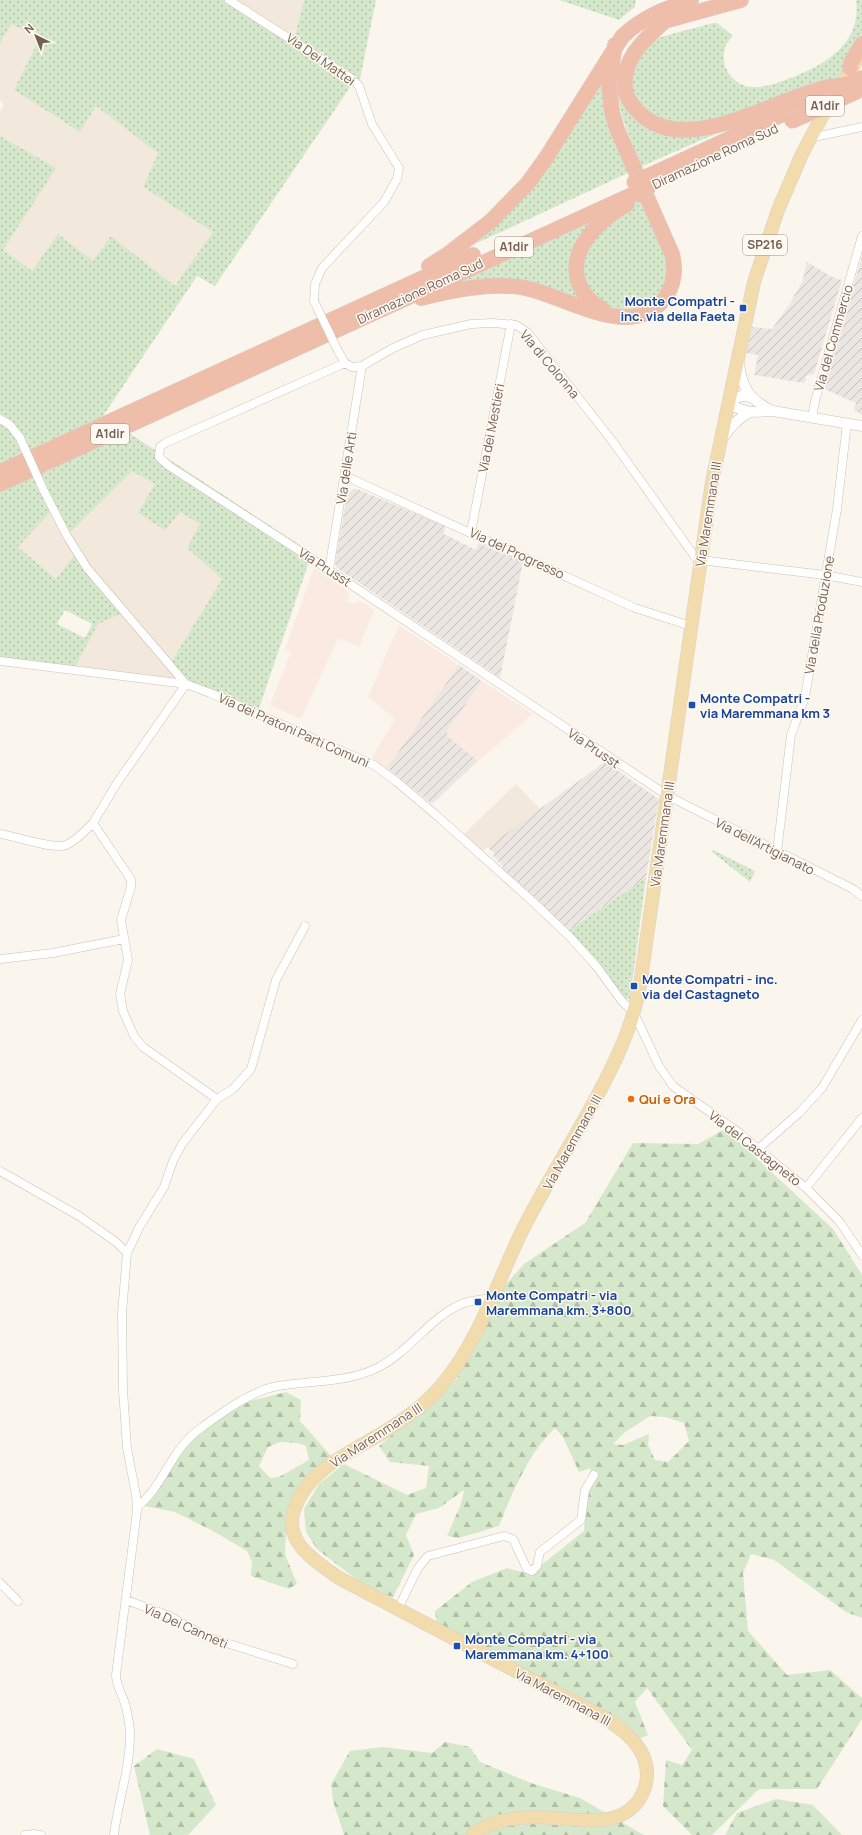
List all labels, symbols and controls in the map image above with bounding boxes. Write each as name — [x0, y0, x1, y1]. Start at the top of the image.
north arrow — [16, 16, 56, 56]
text: N — [21, 20, 37, 37]
street label: Via Dei Mattei — [283, 28, 359, 90]
road number: A1dir — [806, 96, 844, 116]
street label: Diramazione Roma Sud — [649, 119, 781, 193]
road number: SP216 — [743, 235, 787, 255]
road number: A1dir — [495, 237, 533, 257]
street label: Diramazione Roma Sud — [354, 254, 486, 328]
street label: Via del Commercio — [809, 282, 857, 393]
place label: Monte Compatri - inc. via della Faeta — [620, 292, 735, 325]
marker: Monte Compatri - inc. via della Faeta — [738, 303, 748, 313]
street label: Via di Colonna — [516, 326, 584, 402]
street label: Via dei Mestieri — [474, 382, 508, 474]
road number: A1dir — [91, 424, 129, 444]
street label: Via delle Arti — [331, 430, 361, 506]
street label: Via Maremmana III — [691, 460, 725, 568]
street label: Via del Progresso — [467, 523, 568, 583]
street label: Via Prusst — [295, 543, 355, 591]
street label: Via della Produzione — [800, 554, 838, 676]
street label: Via dei Pratoni Parti Comuni — [216, 688, 372, 772]
place label: Monte Compatri - via Maremmana km 3 — [700, 689, 830, 722]
marker: Monte Compatri - via Maremmana km 3 — [687, 700, 697, 710]
street label: Via Prusst — [564, 724, 624, 772]
street label: Via Maremmana III — [646, 780, 678, 888]
street label: Via dell'Artigianato — [712, 813, 818, 879]
place label: Monte Compatri - inc. via del Castagneto — [642, 970, 778, 1003]
marker: Monte Compatri - inc. via del Castagneto — [629, 981, 639, 991]
place label: Qui e Ora — [639, 1090, 696, 1108]
street label: Via Maremmana III — [538, 1091, 606, 1193]
marker: Qui e Ora — [626, 1094, 636, 1104]
street label: Via del Castagneto — [705, 1106, 805, 1190]
place label: Monte Compatri - via Maremmana km. 3+800 — [486, 1286, 632, 1319]
marker: Monte Compatri - via Maremmana km. 3+800 — [473, 1297, 483, 1307]
street label: Via Maremmana III — [326, 1398, 426, 1472]
street label: Via Dei Canneti — [141, 1599, 231, 1653]
place label: Monte Compatri - via Maremmana km. 4+100 — [465, 1630, 609, 1663]
marker: Monte Compatri - via Maremmana km. 4+100 — [452, 1641, 462, 1651]
street label: Via Maremmana III — [512, 1664, 614, 1730]

